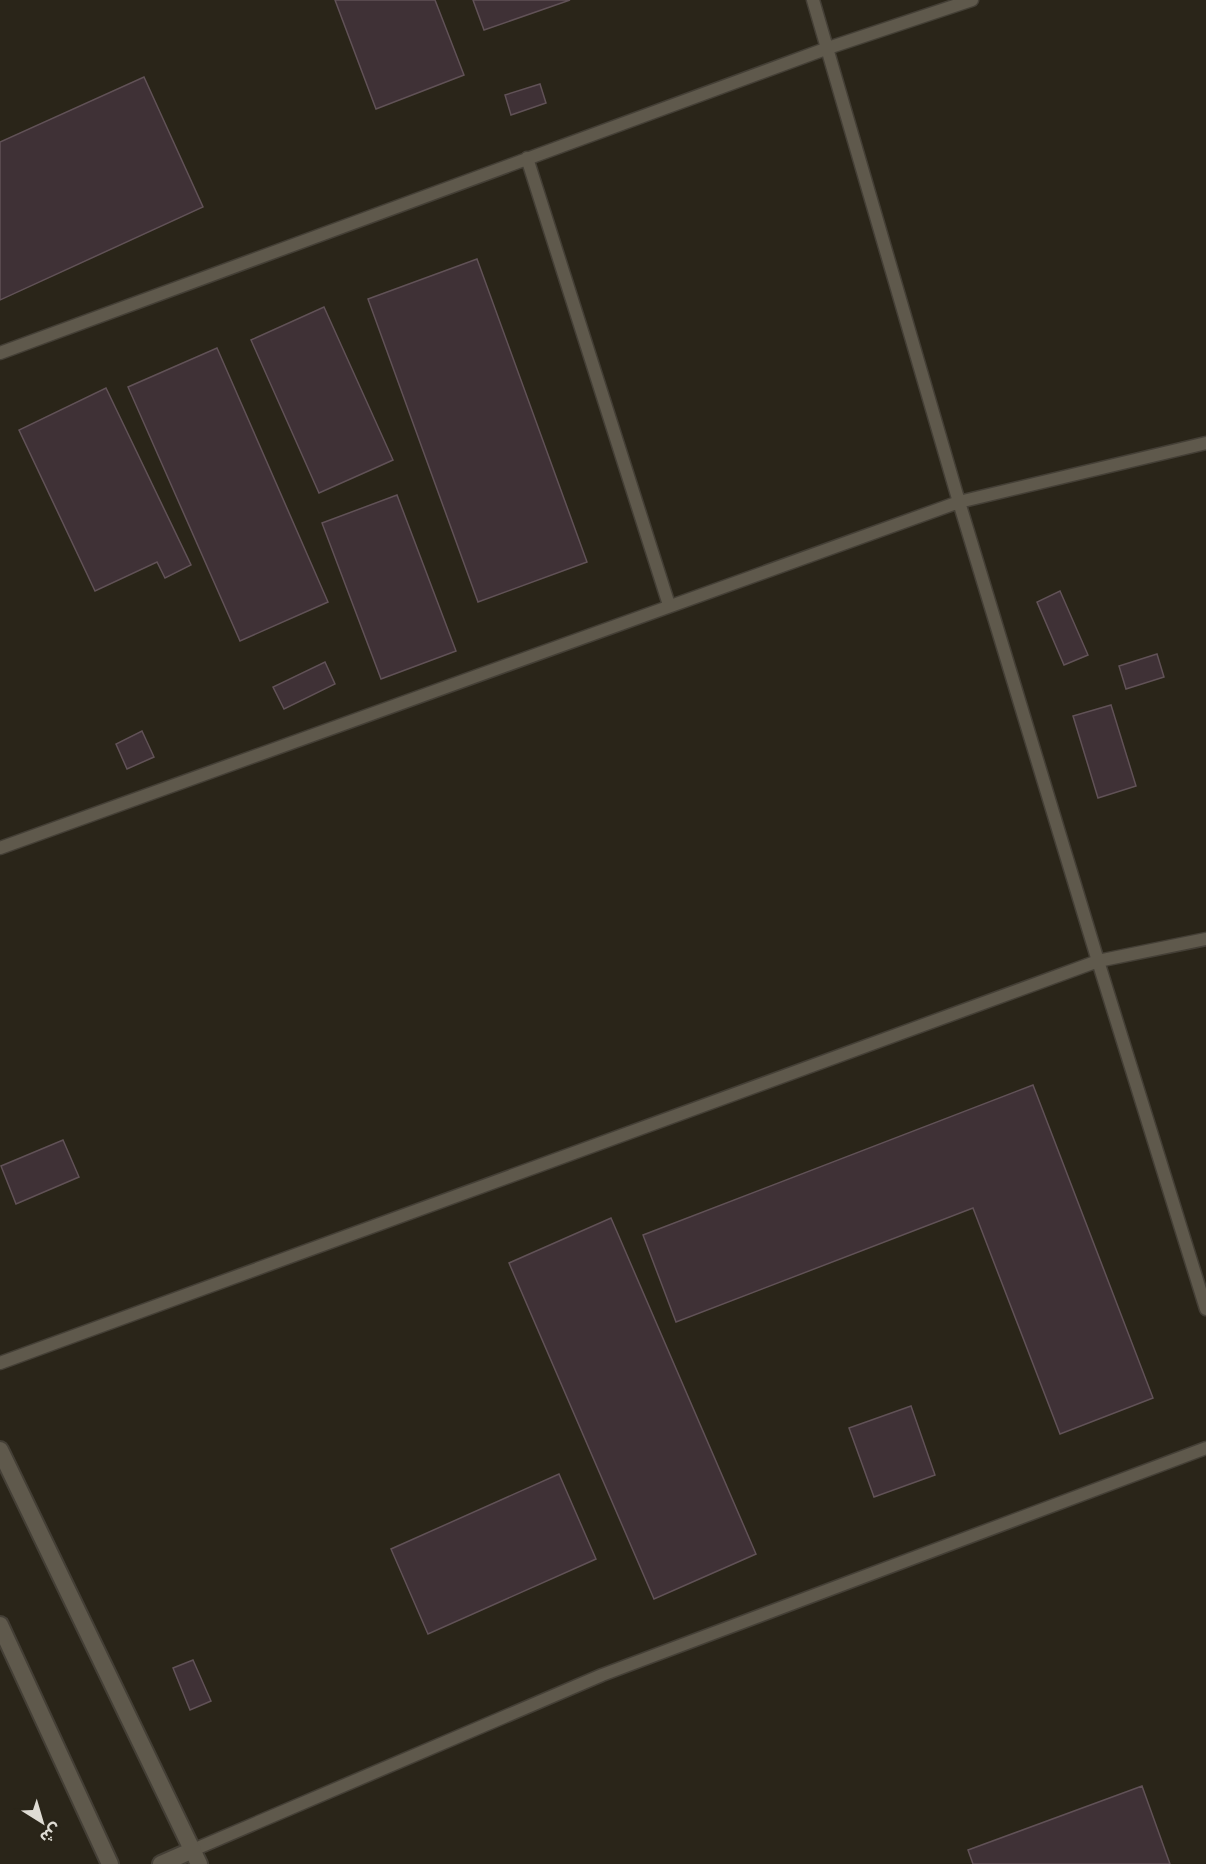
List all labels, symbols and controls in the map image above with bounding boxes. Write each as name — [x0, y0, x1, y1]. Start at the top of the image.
north arrow — [12, 1792, 72, 1852]
text: ش — [36, 1819, 65, 1847]

